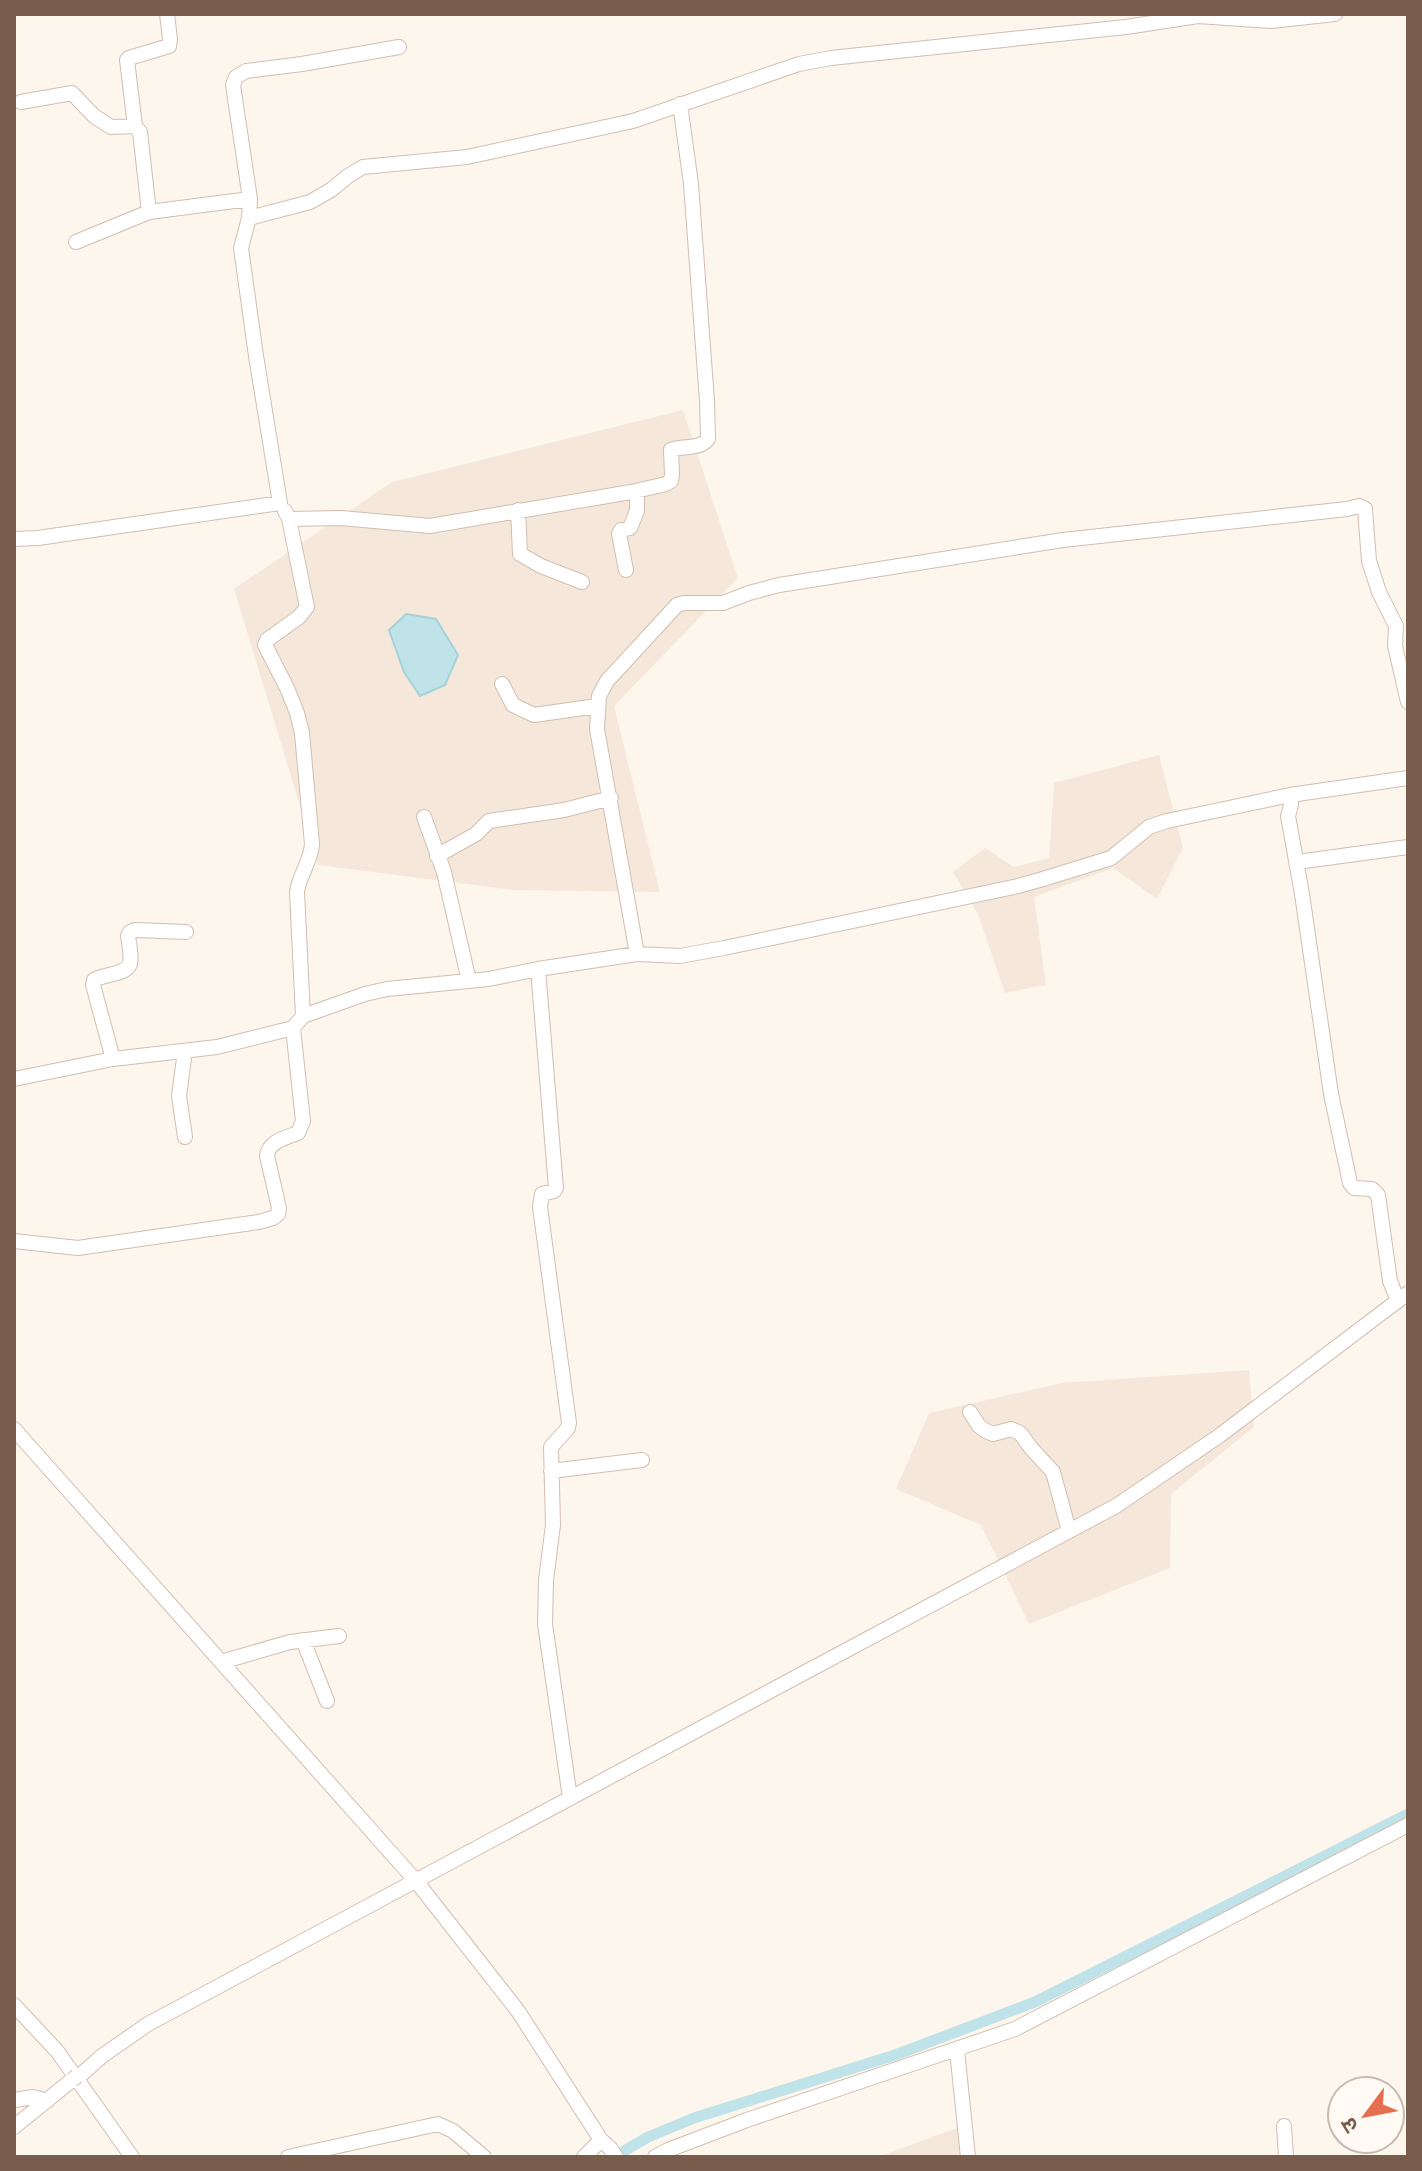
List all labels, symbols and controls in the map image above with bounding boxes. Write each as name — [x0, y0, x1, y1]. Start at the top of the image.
north arrow — [1326, 2075, 1406, 2155]
text: उ — [1331, 2112, 1364, 2140]

